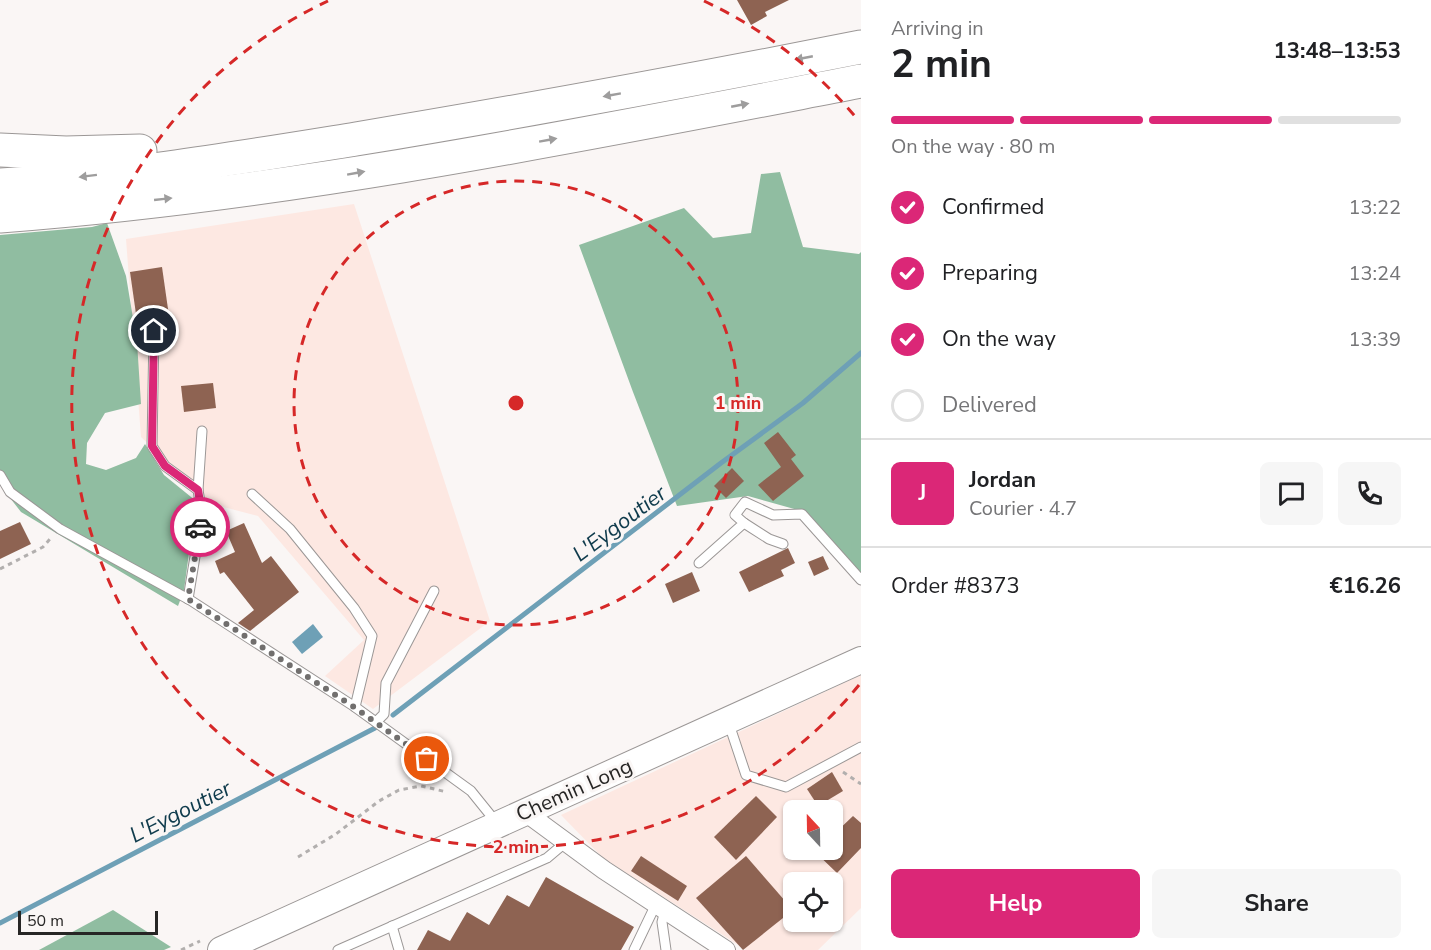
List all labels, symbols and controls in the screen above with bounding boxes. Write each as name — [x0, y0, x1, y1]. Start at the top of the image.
text: Arriving in — [891, 15, 984, 42]
text: 13:48–13:53 — [1273, 36, 1401, 66]
text: 2 min — [891, 38, 992, 91]
one-way arrow — [794, 54, 813, 63]
one-way arrow — [603, 91, 622, 100]
one-way arrow — [730, 100, 749, 109]
text: On the way · 80 m — [891, 133, 1055, 160]
one-way arrow — [539, 135, 558, 144]
one-way arrow — [346, 168, 365, 177]
one-way arrow — [78, 172, 97, 181]
icon: check — [891, 191, 924, 224]
text: Confirmed — [942, 192, 1044, 222]
one-way arrow — [153, 194, 172, 204]
text: 13:22 — [1348, 194, 1401, 221]
icon: check — [891, 257, 924, 290]
text: Preparing — [942, 258, 1038, 288]
text: 13:24 — [1348, 260, 1401, 287]
pin — [128, 305, 179, 356]
icon: home — [137, 314, 170, 347]
icon: check — [891, 323, 924, 356]
text: On the way — [942, 324, 1056, 354]
text: 13:39 — [1348, 326, 1401, 353]
text: Delivered — [942, 390, 1037, 420]
text: 1 min — [715, 391, 761, 415]
centre of rings — [506, 393, 526, 413]
button: chat — [1260, 462, 1323, 525]
button: phone — [1338, 462, 1401, 525]
text: Jordan — [969, 465, 1036, 495]
water label: L'Eygoutier — [566, 478, 674, 569]
text: J — [919, 478, 926, 508]
text: Courier · 4.7 — [969, 495, 1077, 522]
courier — [170, 497, 230, 557]
icon: car — [184, 511, 217, 544]
text: Order #8373 — [891, 571, 1020, 601]
text: €16.26 — [1330, 571, 1401, 601]
pin — [401, 733, 452, 784]
icon: bag — [410, 742, 443, 775]
street label: Chemin Long — [511, 752, 637, 828]
water label: L'Eygoutier — [124, 773, 237, 850]
north arrow — [783, 800, 843, 860]
map controls — [783, 800, 843, 932]
text: 2 min — [493, 835, 539, 859]
button: Help — [891, 869, 1140, 938]
button: Share — [1152, 869, 1401, 938]
button: locate — [783, 872, 843, 932]
scale bar — [18, 908, 158, 936]
text: 50 m — [27, 910, 64, 932]

